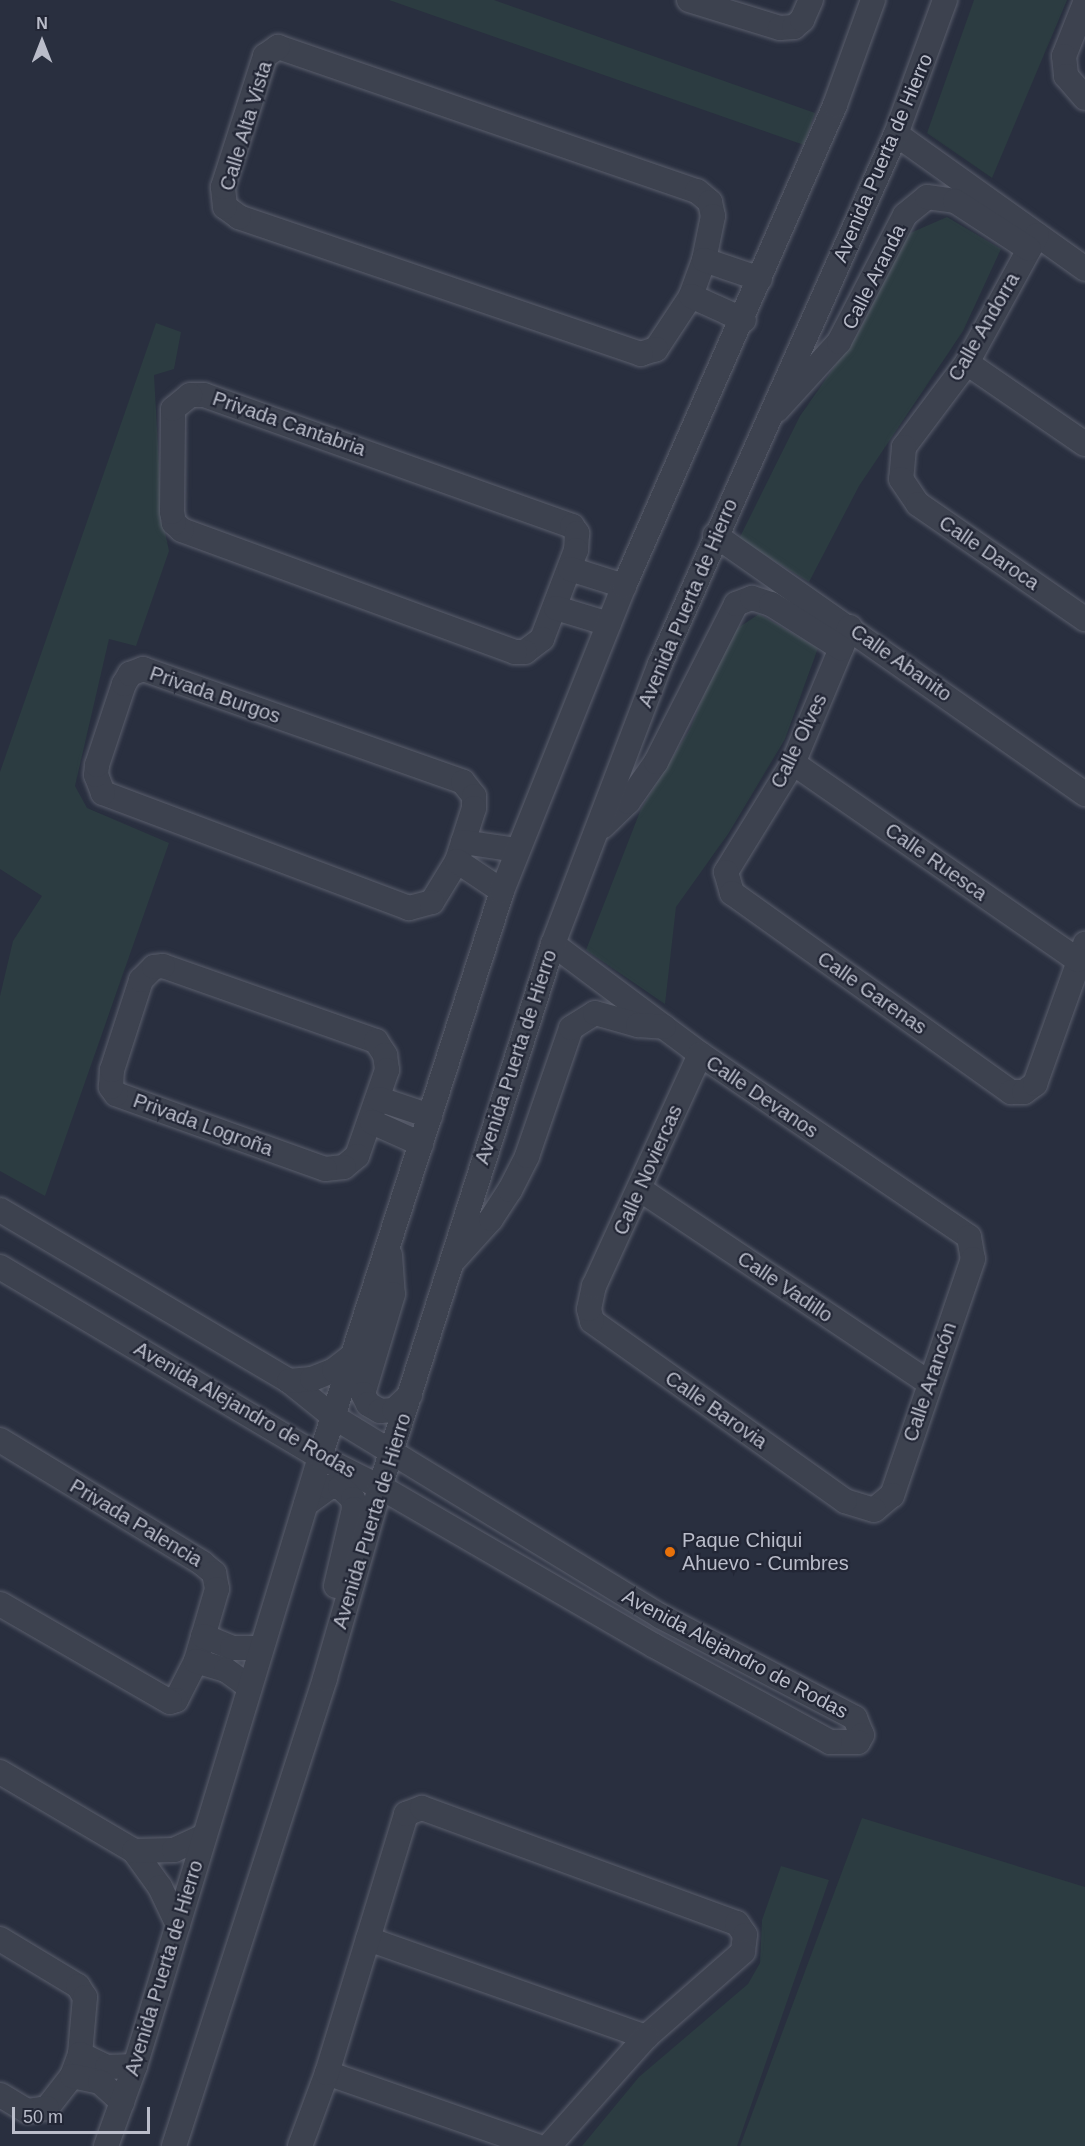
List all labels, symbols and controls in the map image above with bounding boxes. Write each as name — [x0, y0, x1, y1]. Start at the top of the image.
north arrow — [12, 12, 72, 72]
text: N — [36, 15, 48, 32]
street label: Avenida Puerta de Hierro — [828, 50, 938, 266]
street label: Calle Alta Vista — [215, 58, 277, 194]
street label: Calle Aranda — [837, 220, 911, 334]
street label: Calle Andorra — [943, 268, 1025, 386]
street label: Privada Cantabria — [209, 387, 369, 461]
street label: Avenida Puerta de Hierro — [633, 495, 743, 711]
street label: Calle Daroca — [934, 511, 1044, 595]
street label: Calle Abanito — [845, 619, 957, 707]
street label: Privada Burgos — [146, 661, 284, 729]
street label: Calle Olves — [766, 690, 832, 792]
street label: Calle Ruesca — [880, 818, 992, 906]
street label: Avenida Puerta de Hierro — [470, 947, 562, 1167]
street label: Calle Garenas — [813, 947, 931, 1039]
street label: Calle Devanos — [701, 1051, 823, 1143]
street label: Privada Logroña — [130, 1089, 276, 1161]
street label: Calle Noviercas — [609, 1101, 687, 1239]
street label: Calle Vadillo — [733, 1246, 837, 1328]
street label: Calle Arancón — [898, 1319, 962, 1445]
street label: Avenida Alejandro de Rodas — [129, 1336, 361, 1484]
street label: Calle Barovia — [660, 1366, 772, 1454]
street label: Avenida Puerta de Hierro — [328, 1410, 416, 1632]
street label: Privada Palencia — [65, 1474, 207, 1572]
place label: Paque Chiqui Ahuevo - Cumbres — [682, 1528, 849, 1575]
marker: Paque Chiqui Ahuevo - Cumbres — [663, 1545, 677, 1559]
street label: Avenida Alejandro de Rodas — [618, 1584, 852, 1724]
street label: Avenida Puerta de Hierro — [120, 1857, 208, 2079]
scale bar — [15, 2095, 153, 2133]
text: 50 m — [23, 2107, 63, 2127]

